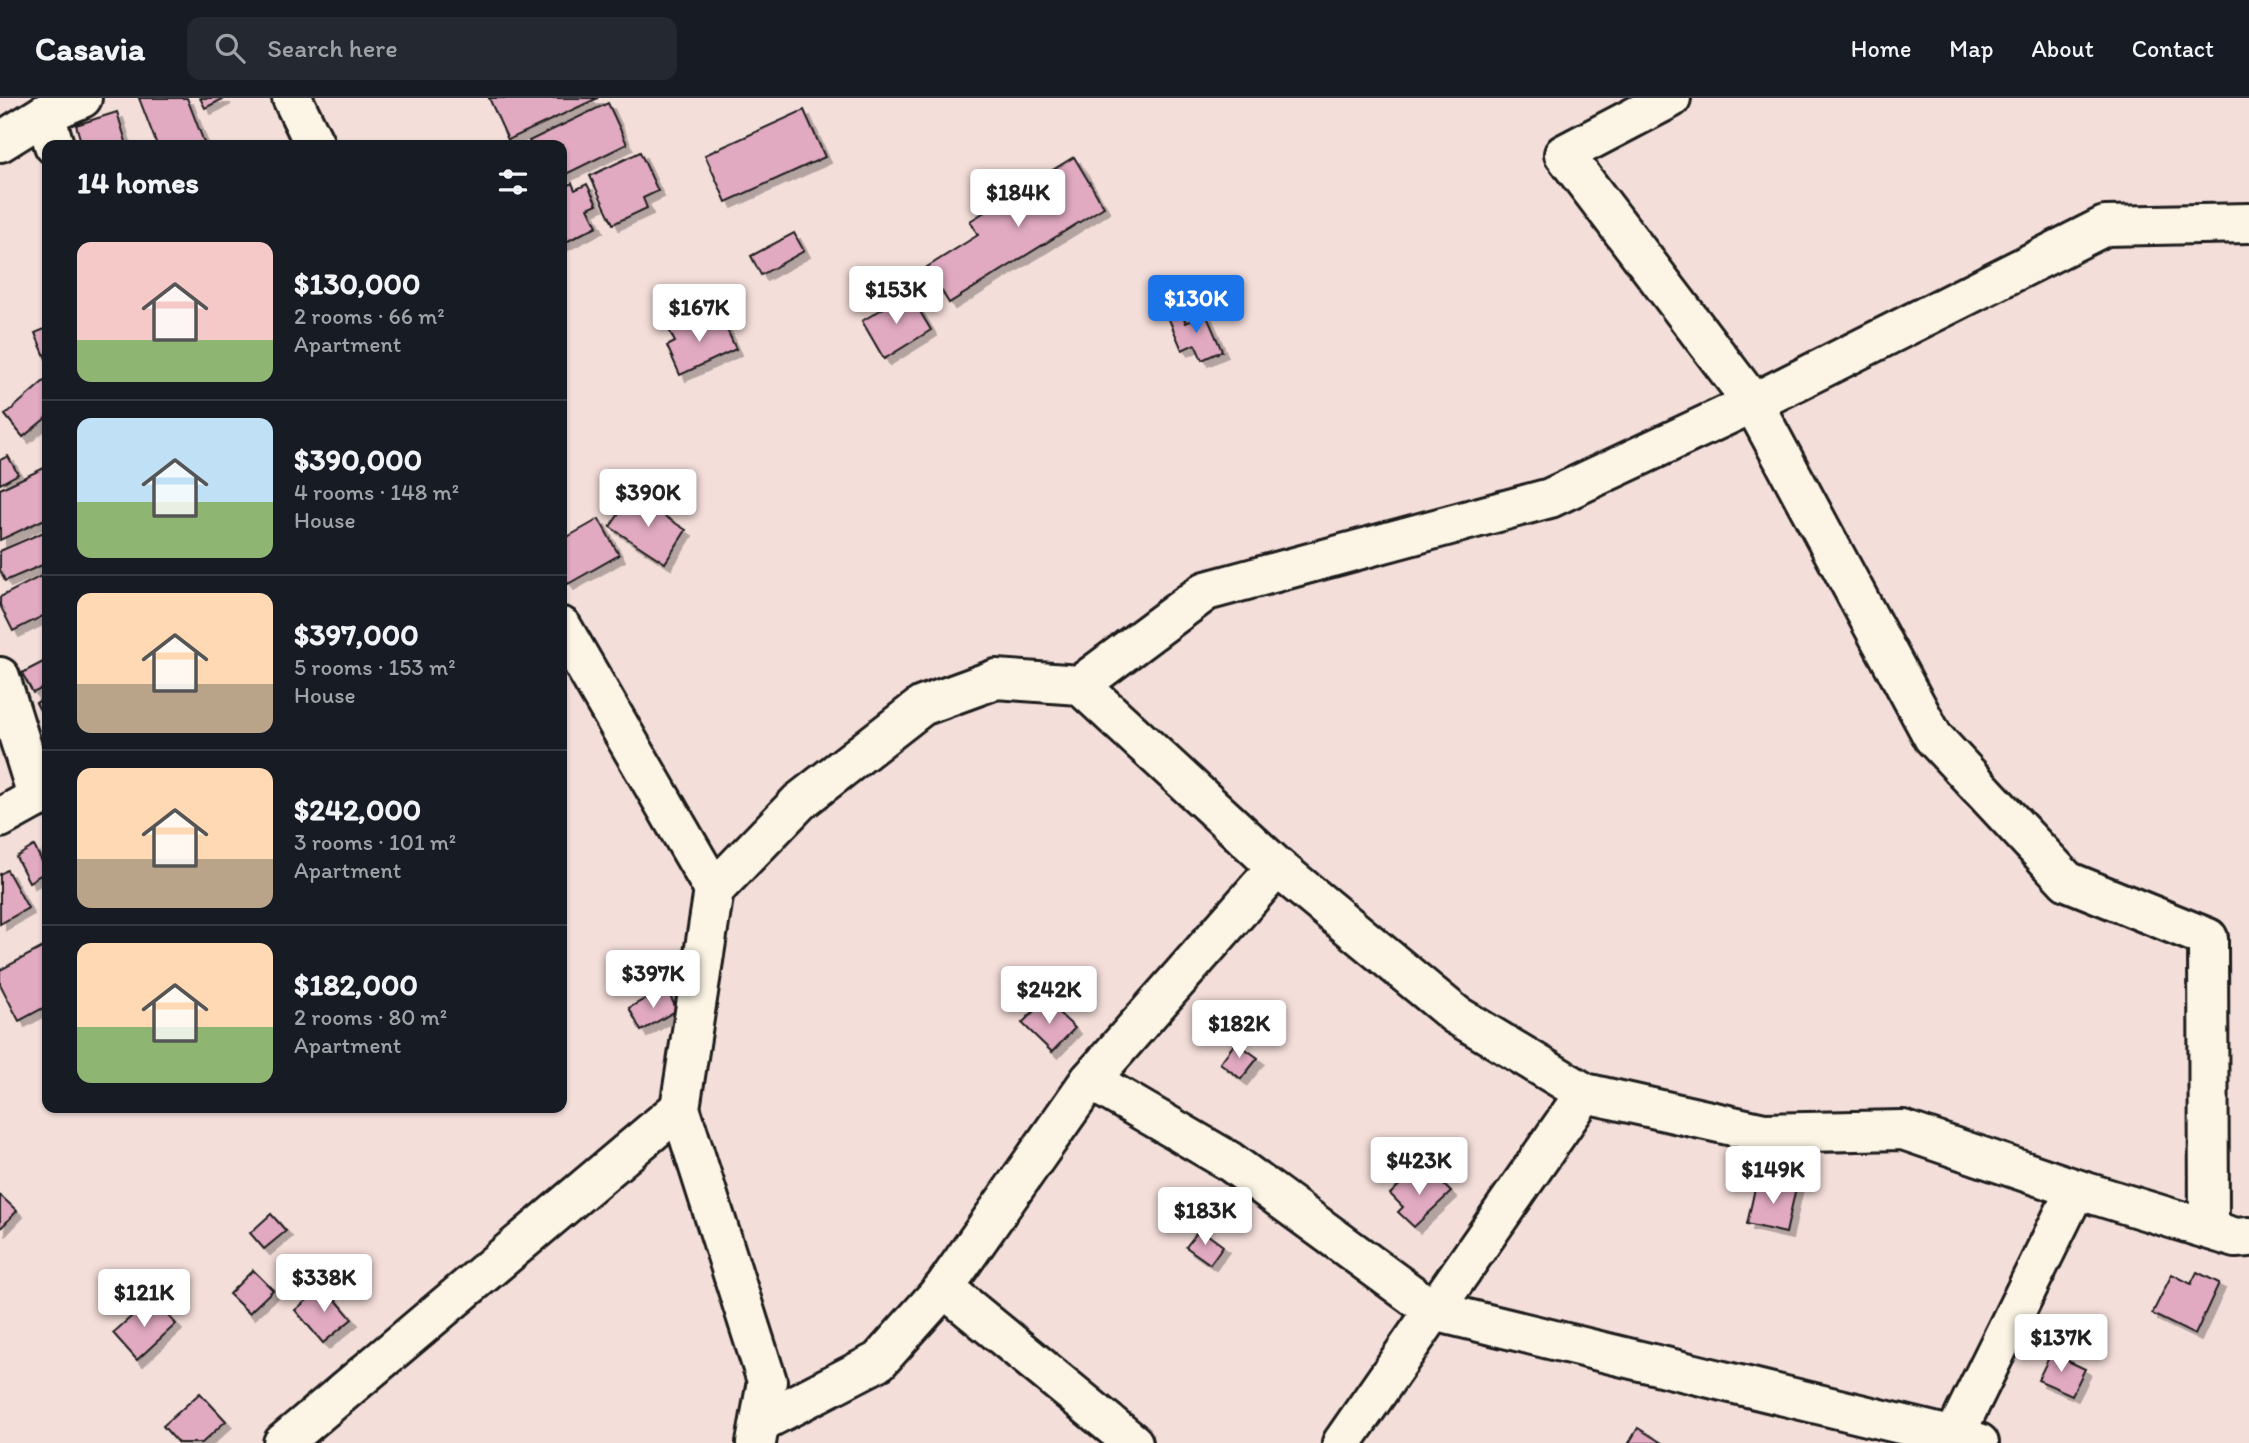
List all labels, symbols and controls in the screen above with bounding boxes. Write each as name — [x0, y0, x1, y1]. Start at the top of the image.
search box — [187, 17, 677, 80]
text: Casavia — [35, 29, 145, 68]
icon: search — [211, 29, 249, 67]
text: Search here — [267, 32, 398, 64]
text: Home — [1851, 34, 1911, 63]
text: Map — [1949, 34, 1993, 63]
text: About — [2031, 34, 2094, 63]
text: Contact — [2132, 34, 2214, 63]
icon: filters — [494, 163, 532, 201]
text: 14 homes — [77, 164, 199, 201]
pin: $184K — [969, 170, 1067, 229]
text: $184K — [986, 178, 1050, 206]
text: $130,000 — [294, 265, 421, 302]
pin: $153K — [847, 266, 945, 326]
icon: home — [133, 270, 217, 354]
text: $153K — [865, 275, 927, 303]
pin: $130K — [1147, 275, 1245, 335]
text: $130K — [1164, 284, 1228, 312]
pin: $167K — [650, 285, 748, 344]
text: $167K — [669, 293, 729, 321]
text: 2 rooms · 66 m² — [294, 302, 445, 330]
text: Apartment — [294, 330, 401, 358]
text: $390,000 — [294, 441, 422, 478]
icon: home — [133, 446, 217, 530]
pin: $390K — [599, 470, 697, 529]
text: 4 rooms · 148 m² — [294, 478, 459, 506]
text: $390K — [615, 478, 681, 506]
text: House — [294, 506, 356, 534]
text: $397,000 — [294, 616, 419, 653]
icon: home — [133, 621, 217, 705]
text: 5 rooms · 153 m² — [294, 653, 456, 681]
text: House — [294, 681, 356, 709]
text: $242,000 — [294, 791, 421, 828]
icon: home — [133, 796, 217, 880]
text: 3 rooms · 101 m² — [294, 828, 456, 856]
text: Apartment — [294, 856, 401, 884]
pin: $397K — [604, 950, 702, 1010]
text: $397K — [622, 959, 684, 987]
text: $182,000 — [294, 966, 418, 1003]
pin: $242K — [1000, 967, 1098, 1026]
icon: home — [133, 971, 217, 1055]
text: $242K — [1017, 975, 1081, 1003]
pin: $182K — [1190, 1000, 1288, 1060]
text: 2 rooms · 80 m² — [294, 1003, 447, 1031]
text: $182K — [1208, 1009, 1270, 1037]
text: Apartment — [294, 1031, 401, 1059]
pin: $423K — [1370, 1138, 1468, 1197]
text: $423K — [1387, 1146, 1451, 1174]
pin: $149K — [1724, 1146, 1822, 1206]
text: $149K — [1742, 1155, 1804, 1183]
pin: $183K — [1156, 1188, 1254, 1247]
text: $183K — [1174, 1196, 1236, 1224]
pin: $338K — [275, 1254, 373, 1314]
text: $338K — [292, 1263, 356, 1291]
pin: $121K — [95, 1270, 193, 1329]
text: $121K — [114, 1278, 174, 1306]
pin: $137K — [2012, 1314, 2110, 1374]
text: $137K — [2031, 1323, 2091, 1351]

